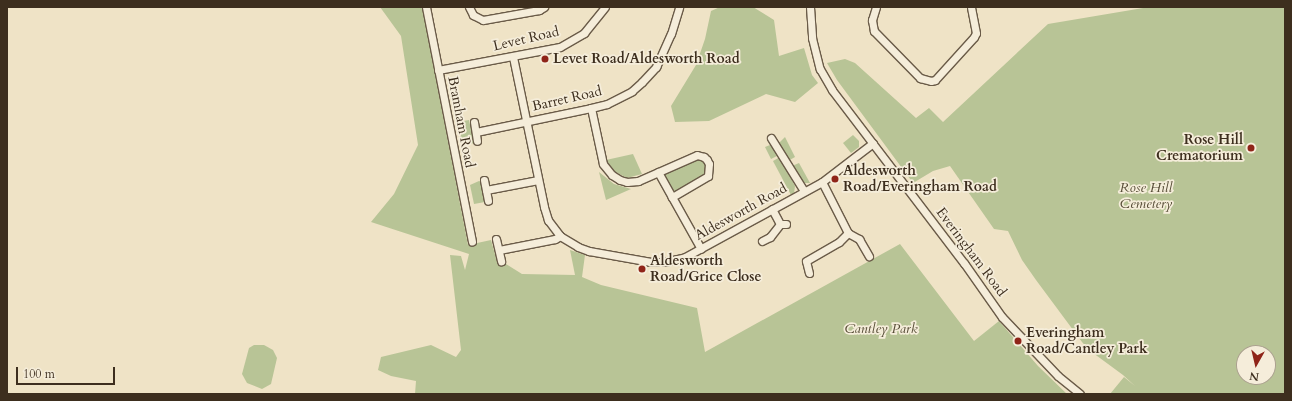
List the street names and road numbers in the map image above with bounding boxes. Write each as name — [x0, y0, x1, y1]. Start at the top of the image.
street label: Levet Road — [491, 23, 561, 55]
street label: Bramham Road — [444, 75, 478, 169]
street label: Barret Road — [530, 83, 604, 115]
street label: Aldesworth Road — [692, 180, 790, 244]
street label: Everingham Road — [932, 204, 1010, 300]

